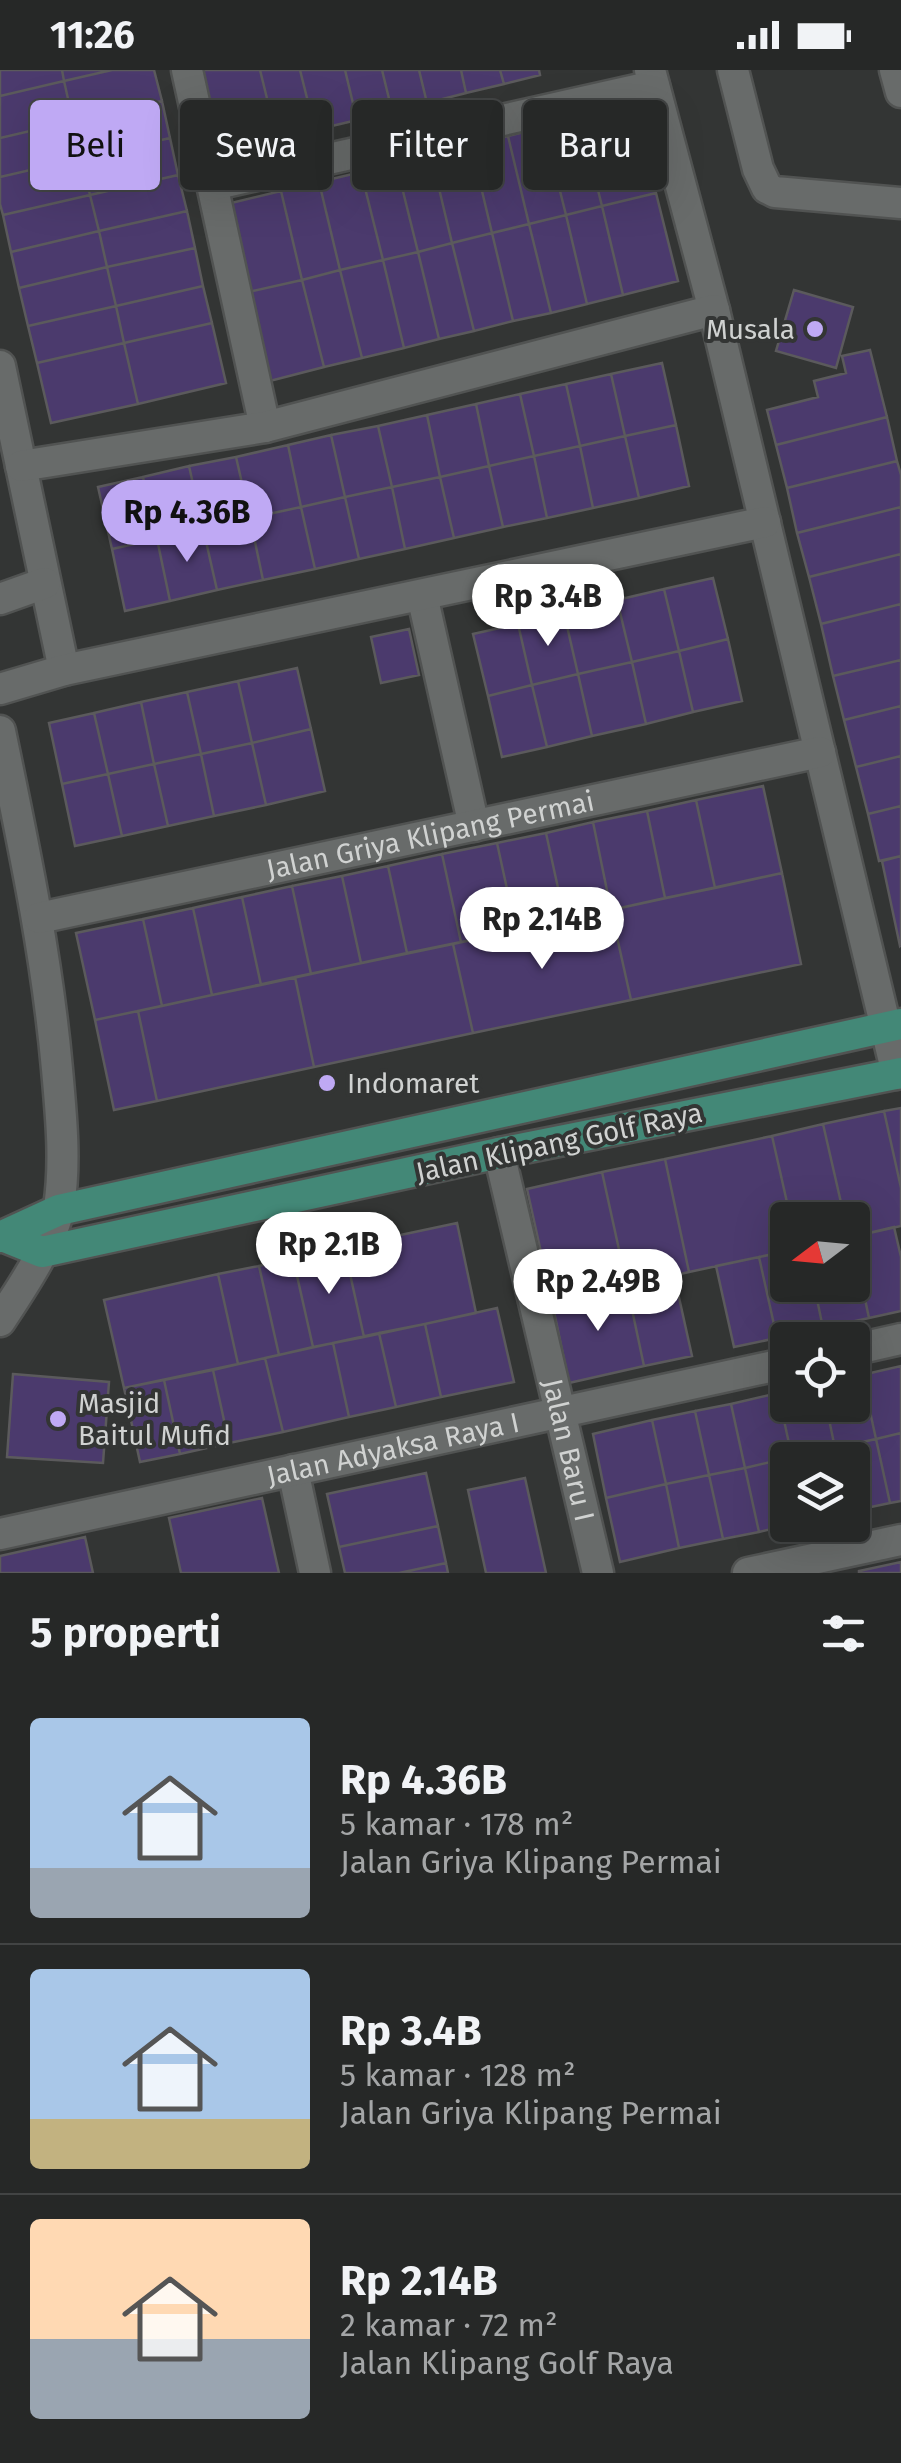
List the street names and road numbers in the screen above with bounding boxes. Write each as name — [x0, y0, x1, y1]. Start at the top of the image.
street label: Jalan Griya Klipang Permai — [263, 784, 597, 886]
street label: Jalan Klipang Golf Raya — [413, 1096, 705, 1189]
street label: Jalan Baru I — [536, 1375, 601, 1525]
street label: Jalan Adyaksa Raya I — [264, 1406, 522, 1493]

